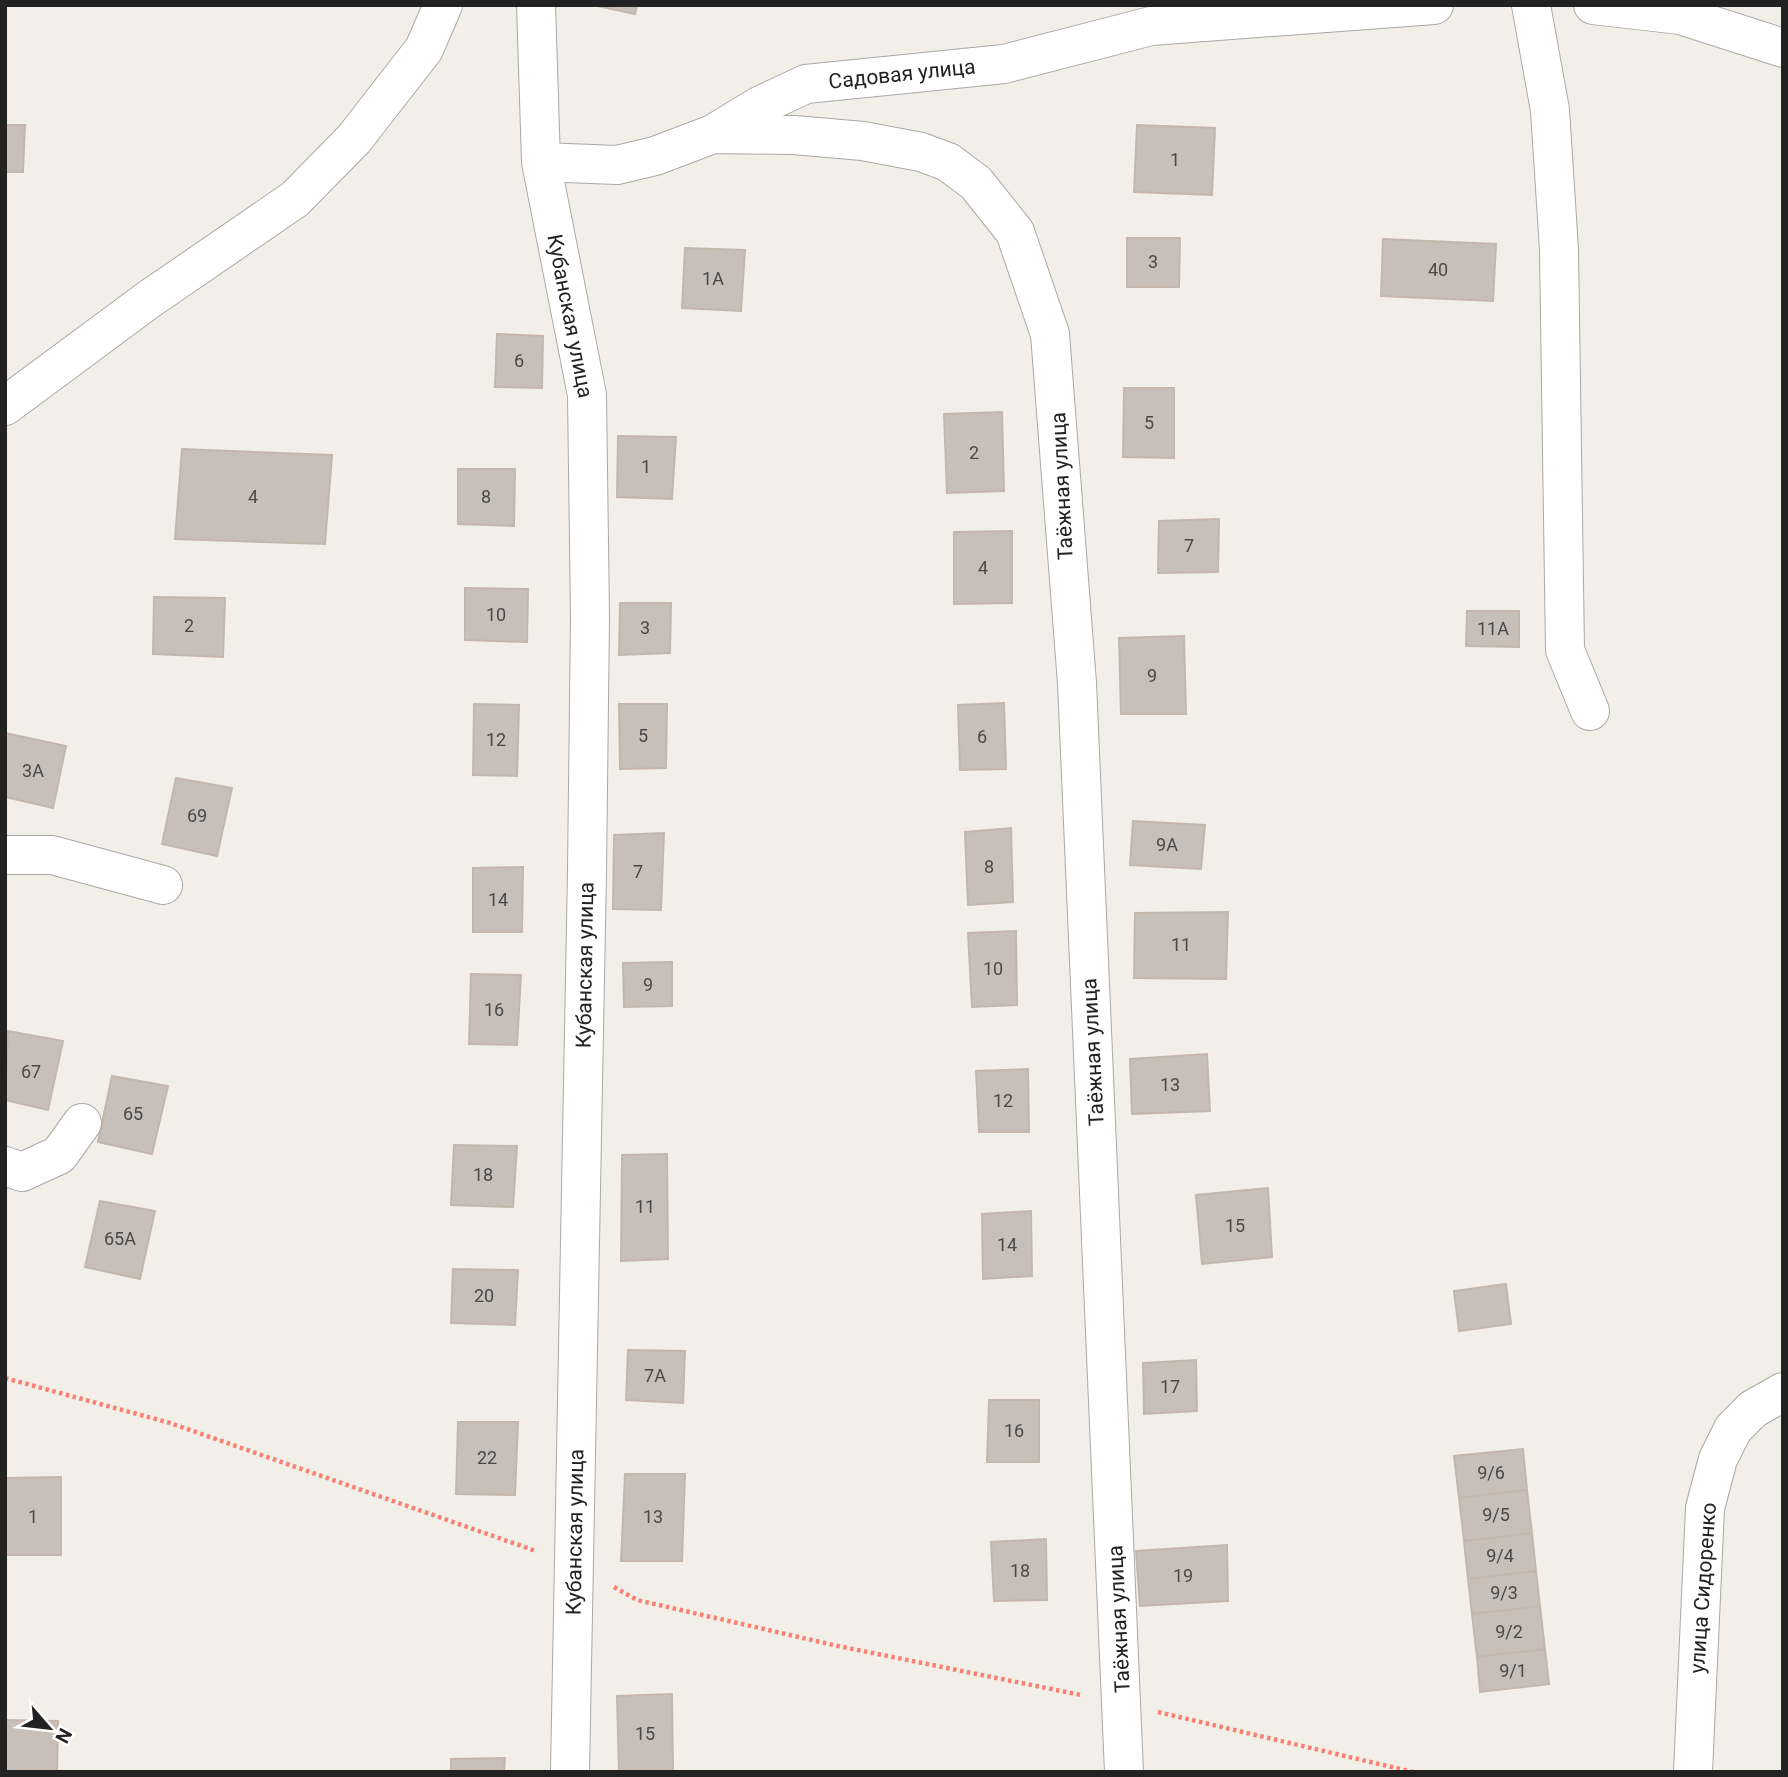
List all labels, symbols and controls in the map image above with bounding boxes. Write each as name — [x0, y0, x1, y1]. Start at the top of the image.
street label: Садовая улица — [827, 54, 977, 94]
house number: 1 — [1170, 149, 1180, 170]
street label: Кубанская улица — [542, 232, 598, 400]
house number: 3 — [1148, 251, 1158, 272]
house number: 40 — [1428, 259, 1448, 280]
house number: 1А — [702, 268, 724, 289]
house number: 6 — [514, 350, 524, 371]
street label: Таёжная улица — [1046, 412, 1078, 560]
house number: 5 — [1144, 412, 1154, 433]
house number: 2 — [969, 442, 979, 463]
house number: 1 — [641, 456, 651, 477]
house number: 4 — [248, 486, 258, 507]
house number: 8 — [481, 486, 491, 507]
house number: 7 — [1184, 535, 1194, 556]
house number: 4 — [978, 557, 988, 578]
house number: 10 — [486, 604, 506, 625]
house number: 2 — [184, 615, 194, 636]
house number: 3 — [640, 617, 650, 638]
house number: 11А — [1477, 618, 1509, 639]
house number: 9 — [1147, 665, 1157, 686]
house number: 5 — [638, 725, 648, 746]
house number: 6 — [977, 726, 987, 747]
house number: 12 — [486, 729, 506, 750]
house number: 3А — [22, 760, 44, 781]
house number: 69 — [187, 805, 207, 826]
house number: 9А — [1156, 834, 1178, 855]
house number: 8 — [984, 856, 994, 877]
house number: 7 — [633, 861, 643, 882]
street label: Кубанская улица — [572, 882, 598, 1048]
house number: 14 — [488, 889, 508, 910]
house number: 11 — [1171, 934, 1191, 955]
house number: 10 — [983, 958, 1003, 979]
house number: 9 — [643, 974, 653, 995]
street label: Таёжная улица — [1077, 978, 1109, 1126]
house number: 16 — [484, 999, 504, 1020]
house number: 67 — [21, 1061, 41, 1082]
house number: 13 — [1160, 1074, 1180, 1095]
house number: 12 — [993, 1090, 1013, 1111]
house number: 65 — [123, 1103, 143, 1124]
house number: 18 — [473, 1164, 493, 1185]
house number: 11 — [635, 1196, 655, 1217]
house number: 15 — [1225, 1215, 1245, 1236]
house number: 65А — [104, 1228, 136, 1249]
house number: 14 — [997, 1234, 1017, 1255]
house number: 20 — [474, 1285, 494, 1306]
house number: 7А — [644, 1365, 666, 1386]
house number: 17 — [1160, 1376, 1180, 1397]
house number: 16 — [1004, 1420, 1024, 1441]
house number: 22 — [477, 1447, 497, 1468]
street label: Кубанская улица — [562, 1449, 588, 1615]
house number: 9/6 — [1477, 1462, 1505, 1483]
street label: улица Сидоренко — [1685, 1502, 1721, 1674]
house number: 9/5 — [1482, 1504, 1510, 1525]
house number: 1 — [28, 1506, 38, 1527]
house number: 13 — [643, 1506, 663, 1527]
street label: Таёжная улица — [1103, 1545, 1135, 1693]
house number: 9/4 — [1486, 1545, 1514, 1566]
house number: 18 — [1010, 1560, 1030, 1581]
house number: 19 — [1173, 1565, 1193, 1586]
house number: 9/3 — [1490, 1582, 1518, 1603]
house number: 9/2 — [1495, 1621, 1523, 1642]
house number: 9/1 — [1499, 1660, 1527, 1681]
north arrow — [14, 1693, 84, 1763]
house number: 15 — [635, 1723, 655, 1744]
text: N — [50, 1724, 77, 1747]

